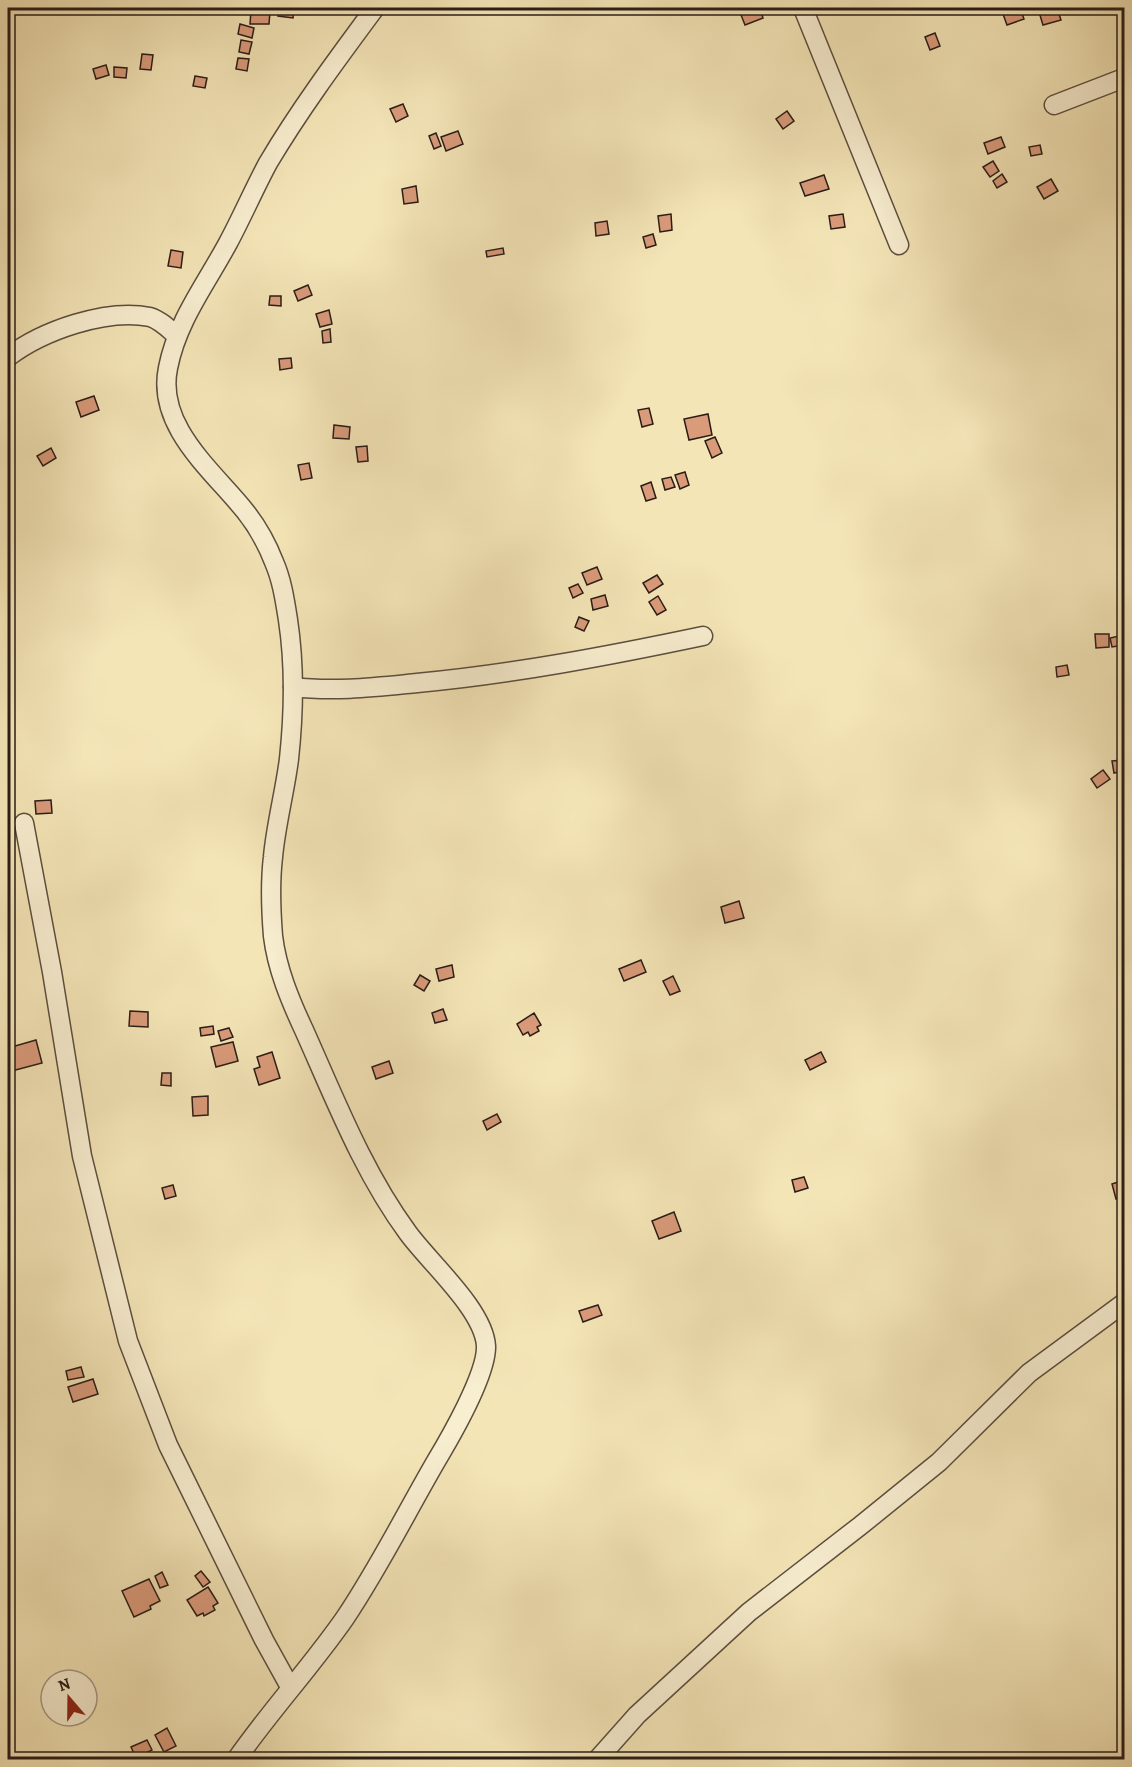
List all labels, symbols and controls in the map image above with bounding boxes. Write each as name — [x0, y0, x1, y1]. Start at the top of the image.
north arrow — [39, 1668, 99, 1728]
text: N — [55, 1672, 74, 1697]

